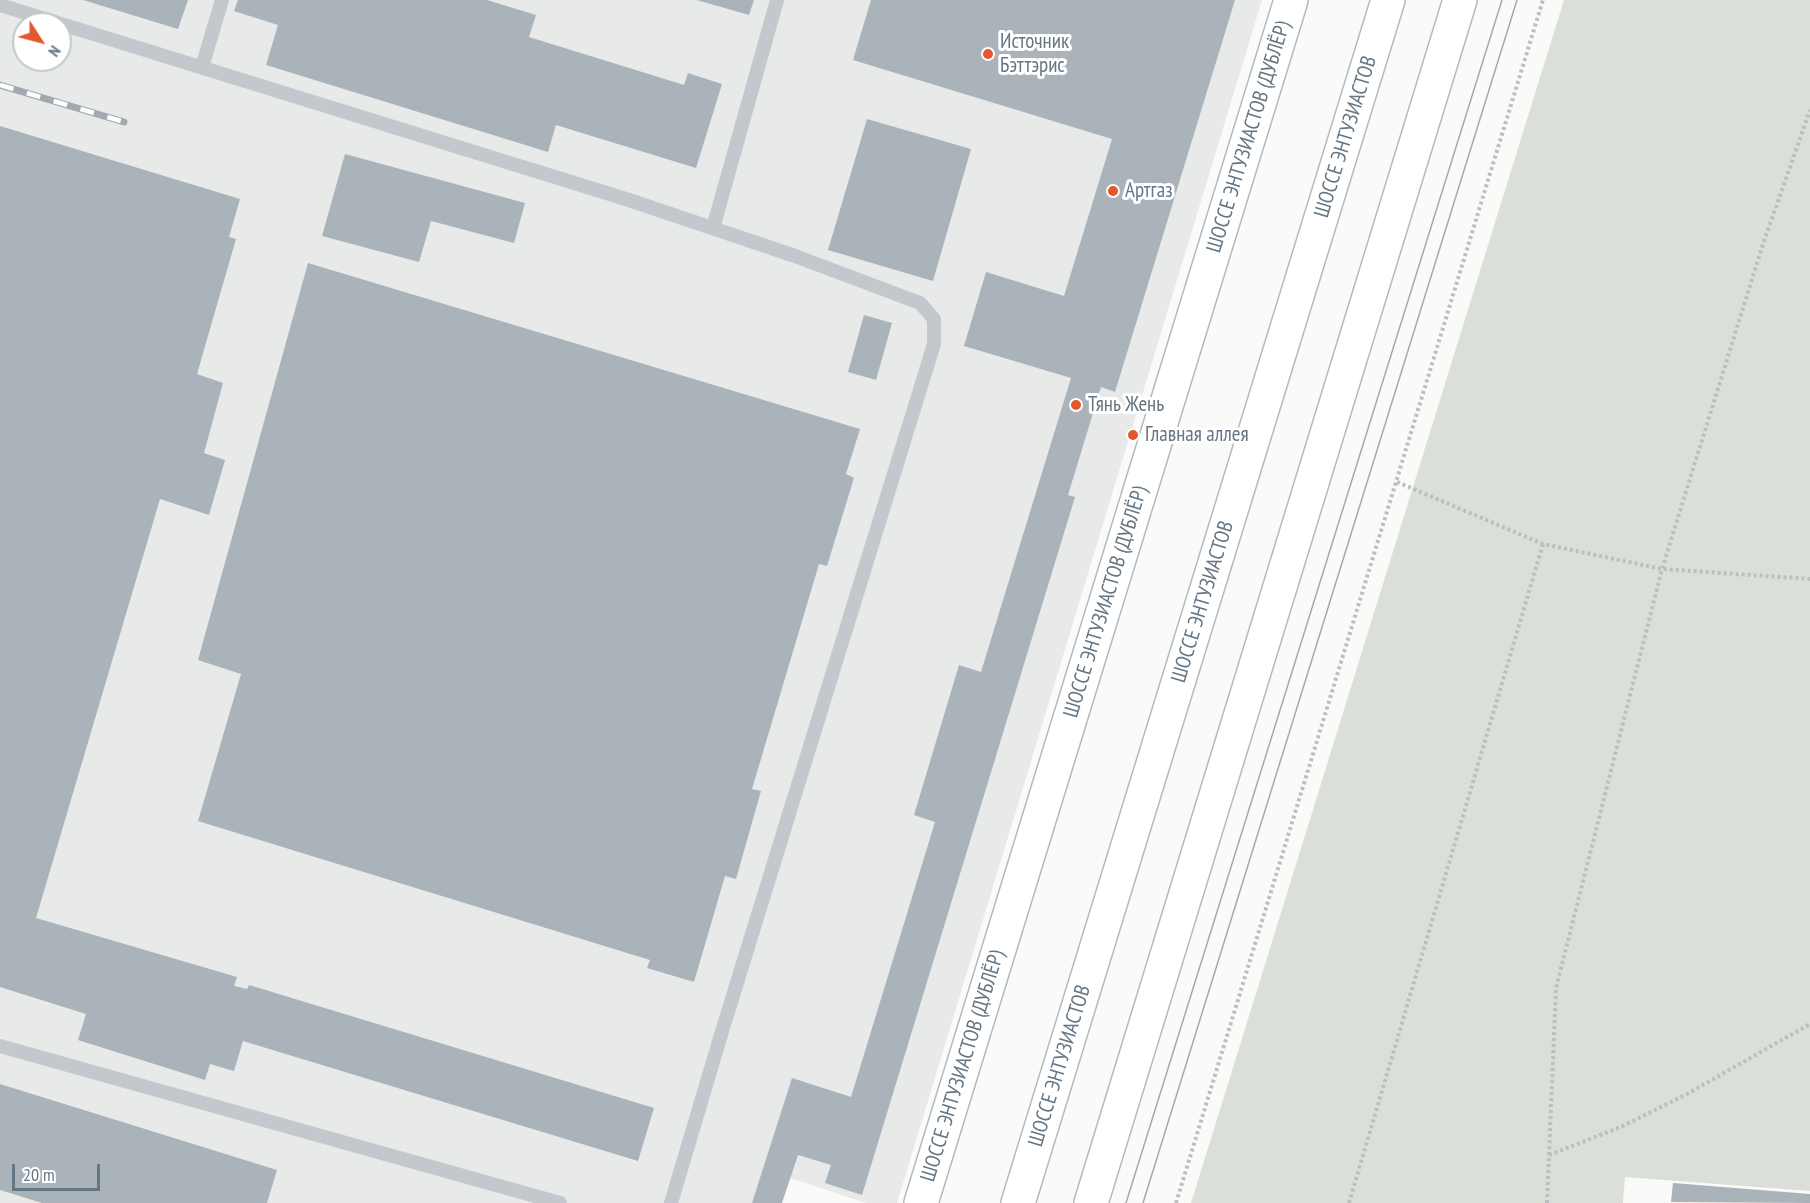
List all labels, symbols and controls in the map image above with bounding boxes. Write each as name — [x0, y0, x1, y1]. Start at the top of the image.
north arrow — [12, 12, 72, 72]
street label: ШОССЕ ЭНТУЗИАСТОВ (ДУБЛЁР) — [1202, 18, 1296, 256]
place label: Источник Бэттэрис — [1000, 29, 1069, 79]
text: N — [44, 42, 66, 61]
marker: Источник Бэттэрис — [981, 47, 995, 61]
street label: ШОССЕ ЭНТУЗИАСТОВ — [1309, 53, 1383, 221]
place label: Артгаз — [1125, 178, 1173, 204]
marker: Артгаз — [1106, 184, 1120, 198]
place label: Тянь Жень — [1088, 392, 1164, 418]
marker: Тянь Жень — [1069, 398, 1083, 412]
place label: Главная аллея — [1145, 422, 1249, 448]
marker: Главная аллея — [1126, 428, 1140, 442]
street label: ШОССЕ ЭНТУЗИАСТОВ (ДУБЛЁР) — [1059, 483, 1153, 721]
street label: ШОССЕ ЭНТУЗИАСТОВ — [1166, 518, 1240, 686]
street label: ШОССЕ ЭНТУЗИАСТОВ (ДУБЛЁР) — [916, 947, 1010, 1185]
street label: ШОССЕ ЭНТУЗИАСТОВ — [1023, 982, 1097, 1150]
scale bar — [15, 1152, 104, 1190]
text: 20 m — [23, 1163, 55, 1186]

